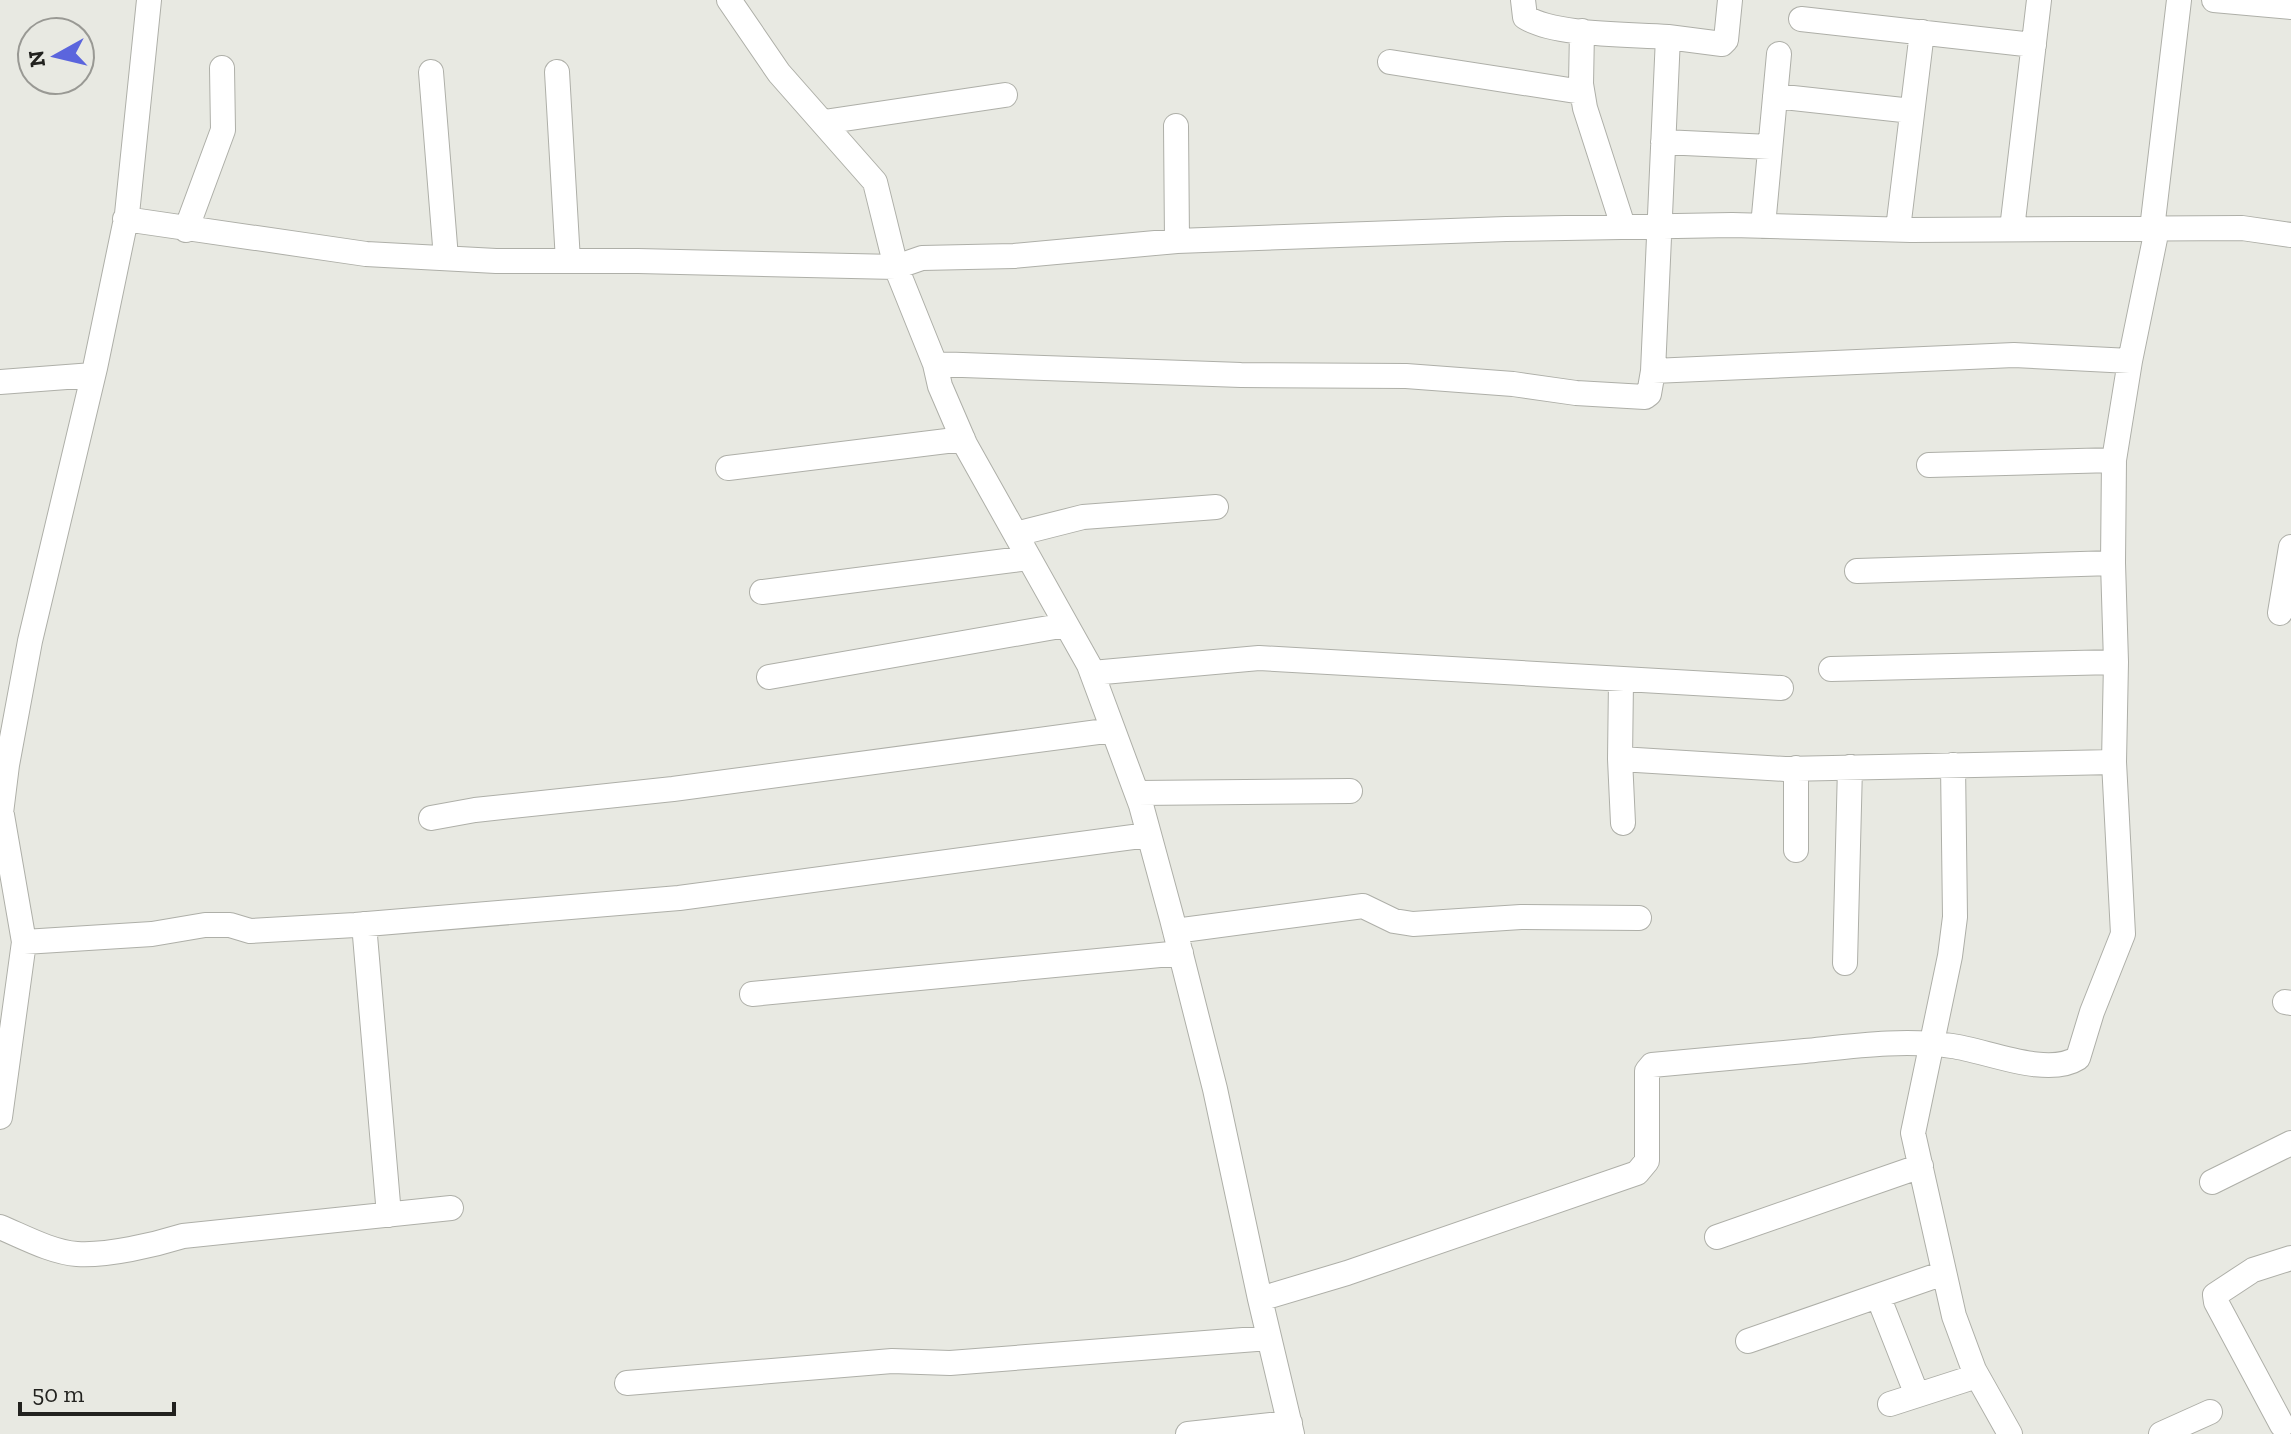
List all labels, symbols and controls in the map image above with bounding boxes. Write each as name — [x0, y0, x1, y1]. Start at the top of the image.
north arrow — [16, 16, 96, 96]
text: N — [22, 48, 51, 69]
scale bar — [20, 1366, 174, 1416]
text: 50 m — [32, 1379, 85, 1408]

